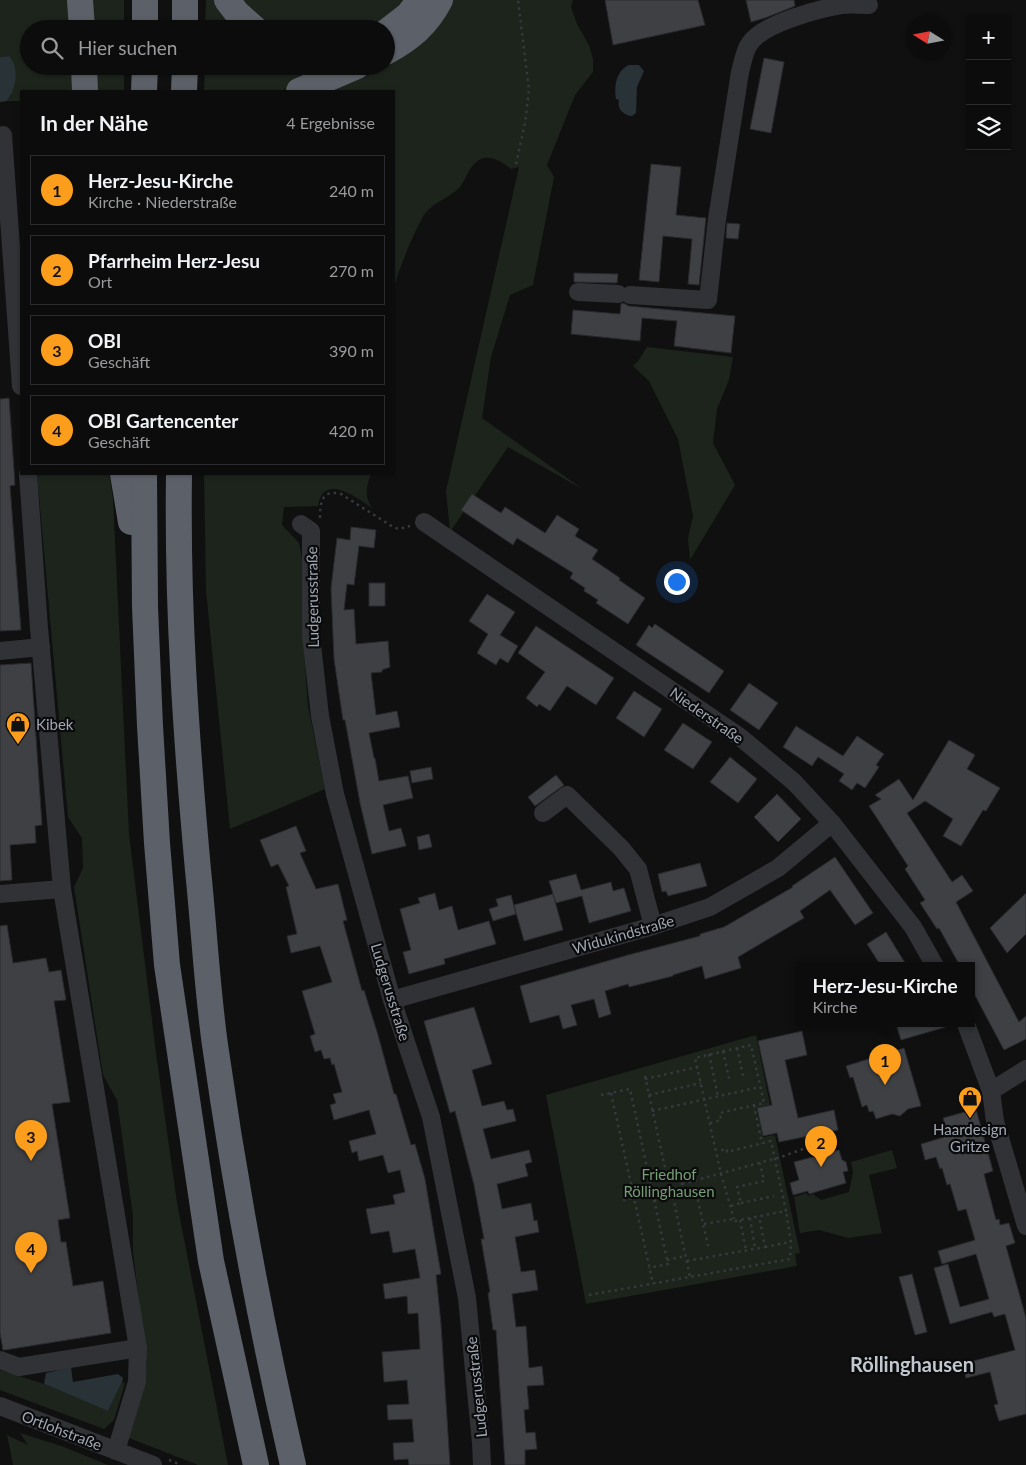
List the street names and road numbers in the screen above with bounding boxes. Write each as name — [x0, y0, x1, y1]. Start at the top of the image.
street label: Ludgerusstraße — [302, 546, 322, 648]
street label: Niederstraße — [667, 683, 747, 747]
street label: Widukindstraße — [570, 911, 676, 957]
street label: Ludgerusstraße — [368, 941, 414, 1043]
street label: Ludgerusstraße — [462, 1336, 490, 1438]
street label: Ortlohstraße — [19, 1406, 105, 1454]

